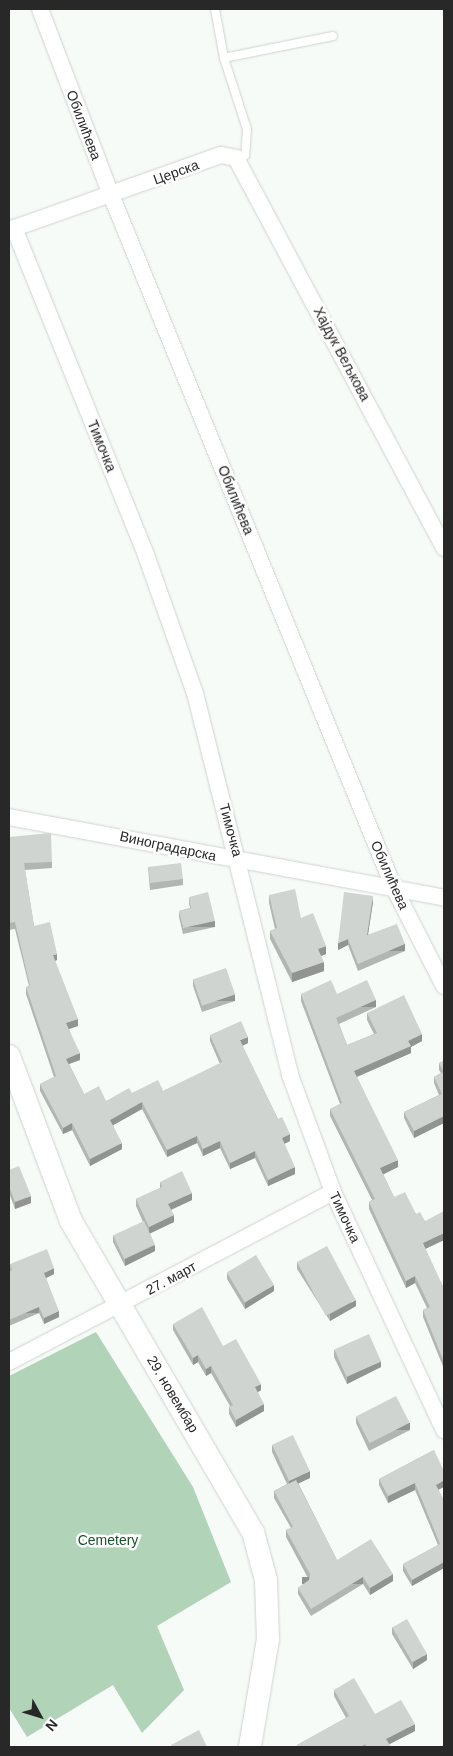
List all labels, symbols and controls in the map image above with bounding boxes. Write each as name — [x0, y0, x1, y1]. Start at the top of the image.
street label: Обилићева — [63, 88, 105, 162]
street label: Церска — [151, 156, 201, 188]
street label: Хајдук Вељкова — [310, 304, 374, 404]
street label: Тимочка — [84, 418, 120, 474]
street label: Обилићева — [214, 463, 258, 537]
street label: Тимочка — [216, 802, 246, 858]
street label: Виноградарска — [118, 828, 218, 864]
street label: Обилићева — [367, 838, 413, 912]
street label: Тимочка — [326, 1189, 364, 1245]
street label: 27. март — [143, 1258, 199, 1298]
street label: 29. новембар — [143, 1353, 203, 1435]
park label: Cemetery — [78, 1532, 138, 1548]
north arrow — [15, 1691, 65, 1741]
text: N — [42, 1716, 61, 1734]

